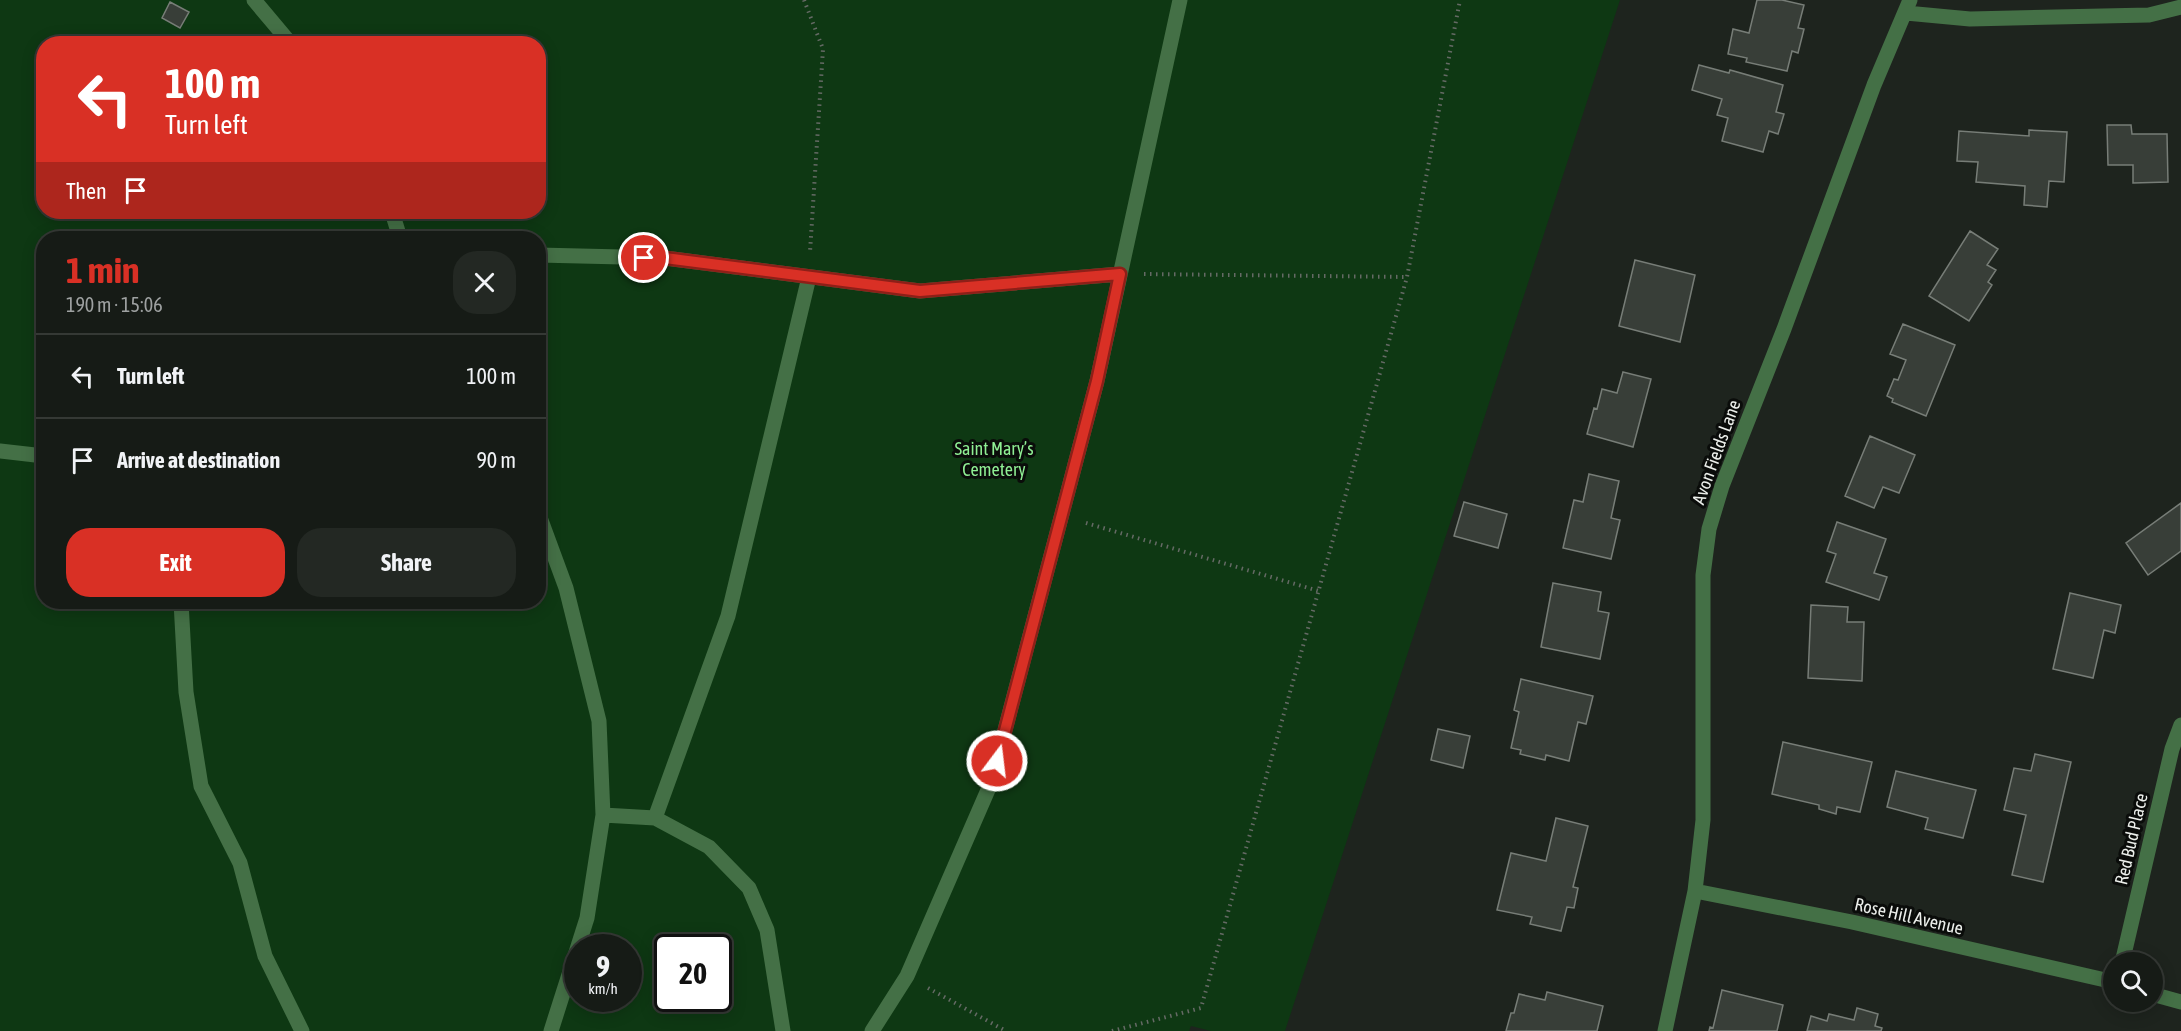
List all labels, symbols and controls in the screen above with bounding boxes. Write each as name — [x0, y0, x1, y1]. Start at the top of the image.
text: 100 m — [165, 59, 260, 107]
icon: left — [66, 60, 144, 138]
text: Turn left — [165, 109, 248, 140]
icon: arrive — [119, 174, 152, 207]
text: Then — [66, 178, 107, 204]
pin — [618, 232, 669, 283]
icon: arrive — [627, 241, 660, 274]
text: 1 min — [66, 249, 140, 291]
button: close — [453, 251, 516, 314]
text: 190 m · 15:06 — [66, 293, 163, 316]
icon: left — [66, 360, 99, 393]
text: Turn left — [117, 363, 184, 389]
text: 100 m — [466, 363, 516, 389]
street label: Avon Fields Lane — [1687, 397, 1745, 507]
park label: Saint Mary’s Cemetery — [954, 438, 1034, 480]
icon: arrive — [66, 444, 99, 477]
text: Arrive at destination — [117, 447, 280, 473]
text: 90 m — [476, 447, 516, 473]
button: Exit — [66, 528, 285, 597]
button: Share — [297, 528, 516, 597]
position arrow — [965, 729, 1029, 793]
street label: Red Bud Place — [2110, 791, 2152, 887]
street label: Rose Hill Avenue — [1853, 893, 1965, 939]
speed limit sign: 20 — [654, 934, 732, 1012]
text: 9 — [596, 949, 610, 983]
map controls — [2103, 952, 2163, 1012]
button: search — [2103, 952, 2163, 1012]
text: km/h — [588, 980, 618, 997]

